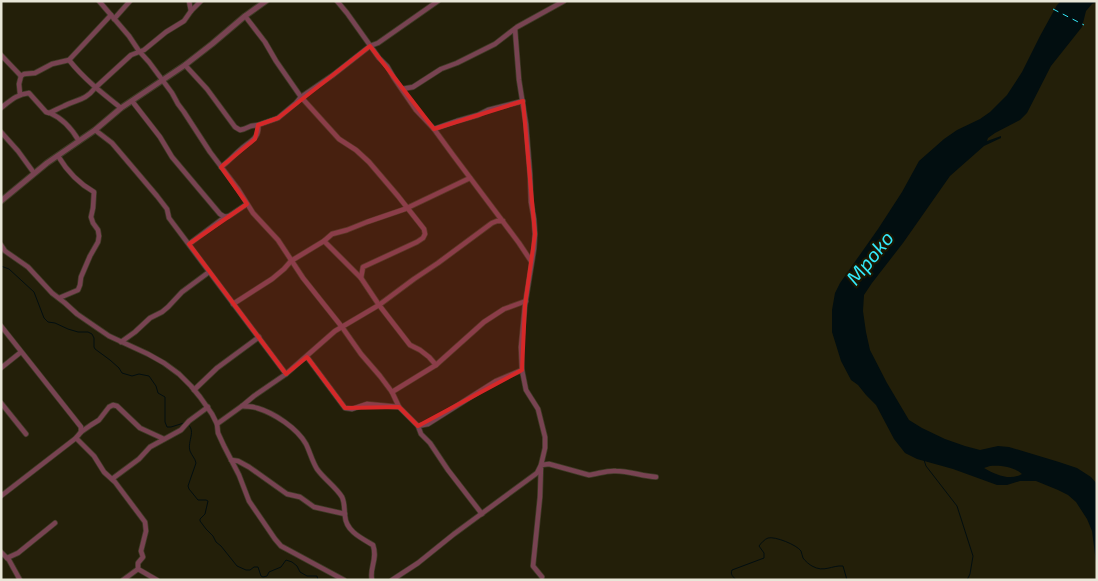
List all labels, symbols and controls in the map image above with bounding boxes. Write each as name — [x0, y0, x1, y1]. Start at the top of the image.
water label: Mpoko — [840, 226, 898, 289]

